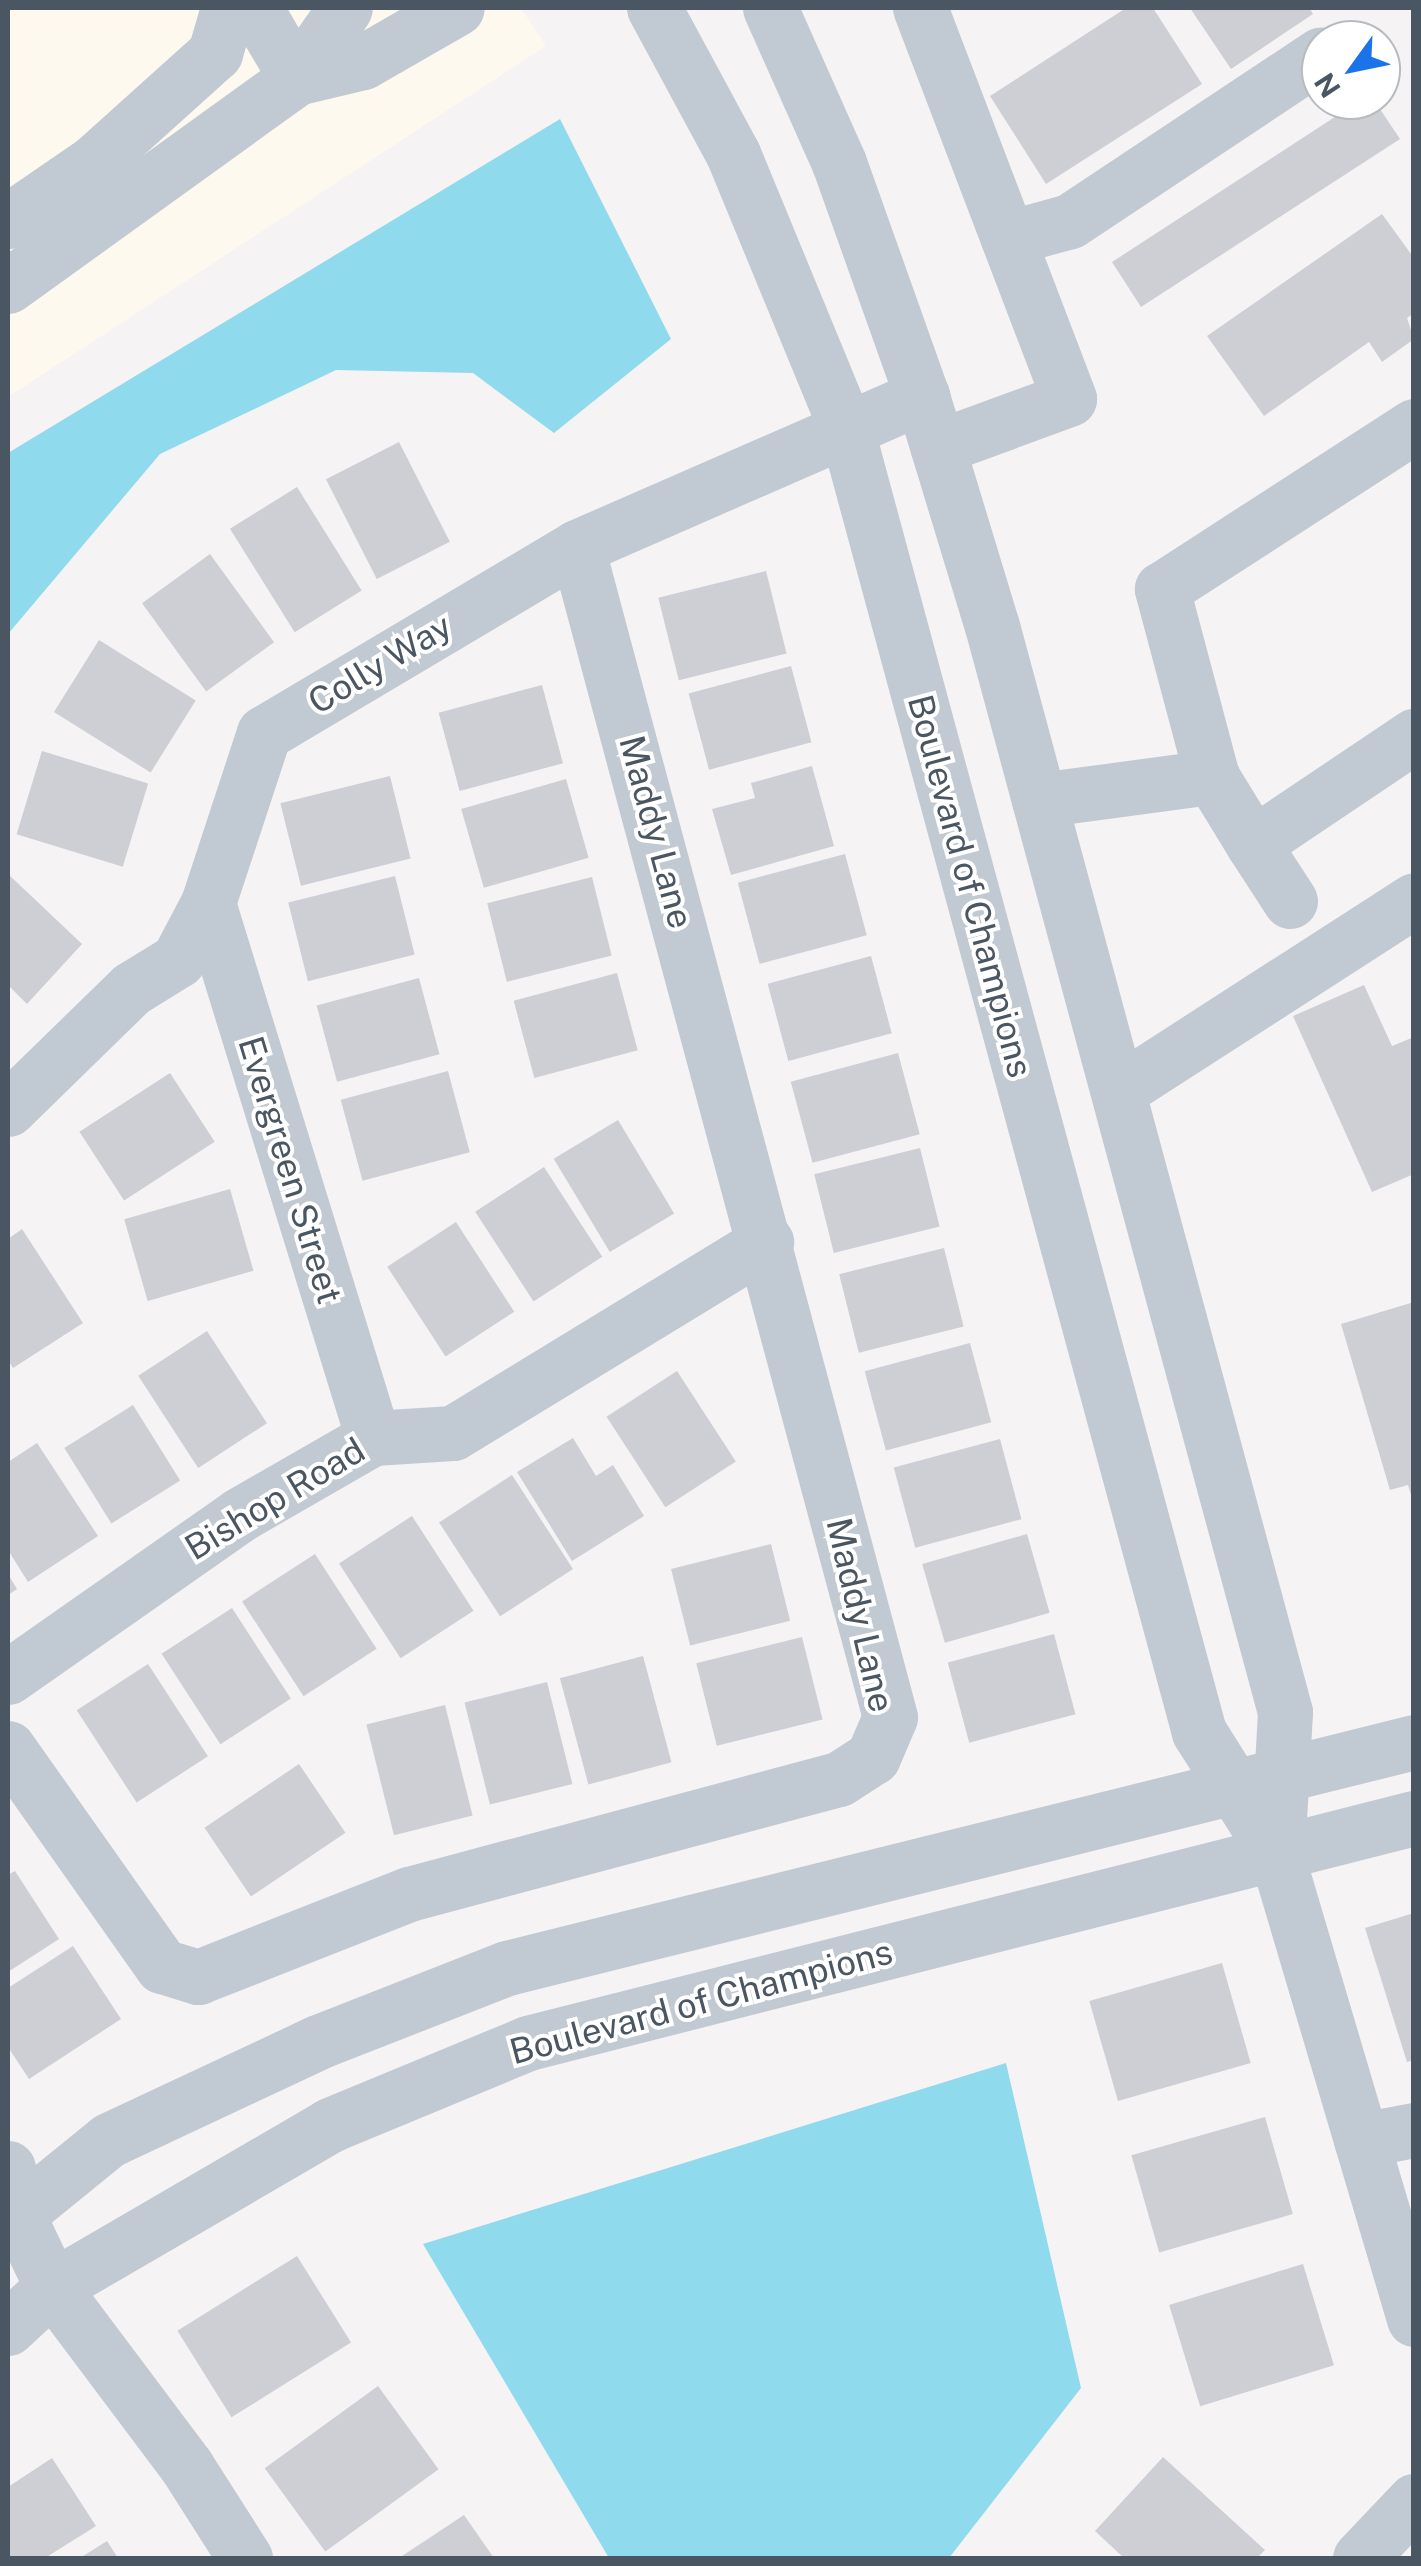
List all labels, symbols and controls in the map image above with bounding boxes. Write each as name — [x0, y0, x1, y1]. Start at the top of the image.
north arrow — [1301, 20, 1401, 120]
text: N — [1307, 67, 1347, 104]
street label: Colly Way — [300, 605, 460, 723]
street label: Boulevard of Champions — [899, 690, 1041, 1082]
street label: Maddy Lane — [610, 731, 702, 933]
street label: Evergreen Street — [229, 1031, 351, 1309]
street label: Bishop Road — [178, 1429, 372, 1569]
street label: Maddy Lane — [817, 1514, 903, 1716]
street label: Boulevard of Champions — [505, 1931, 897, 2073]

